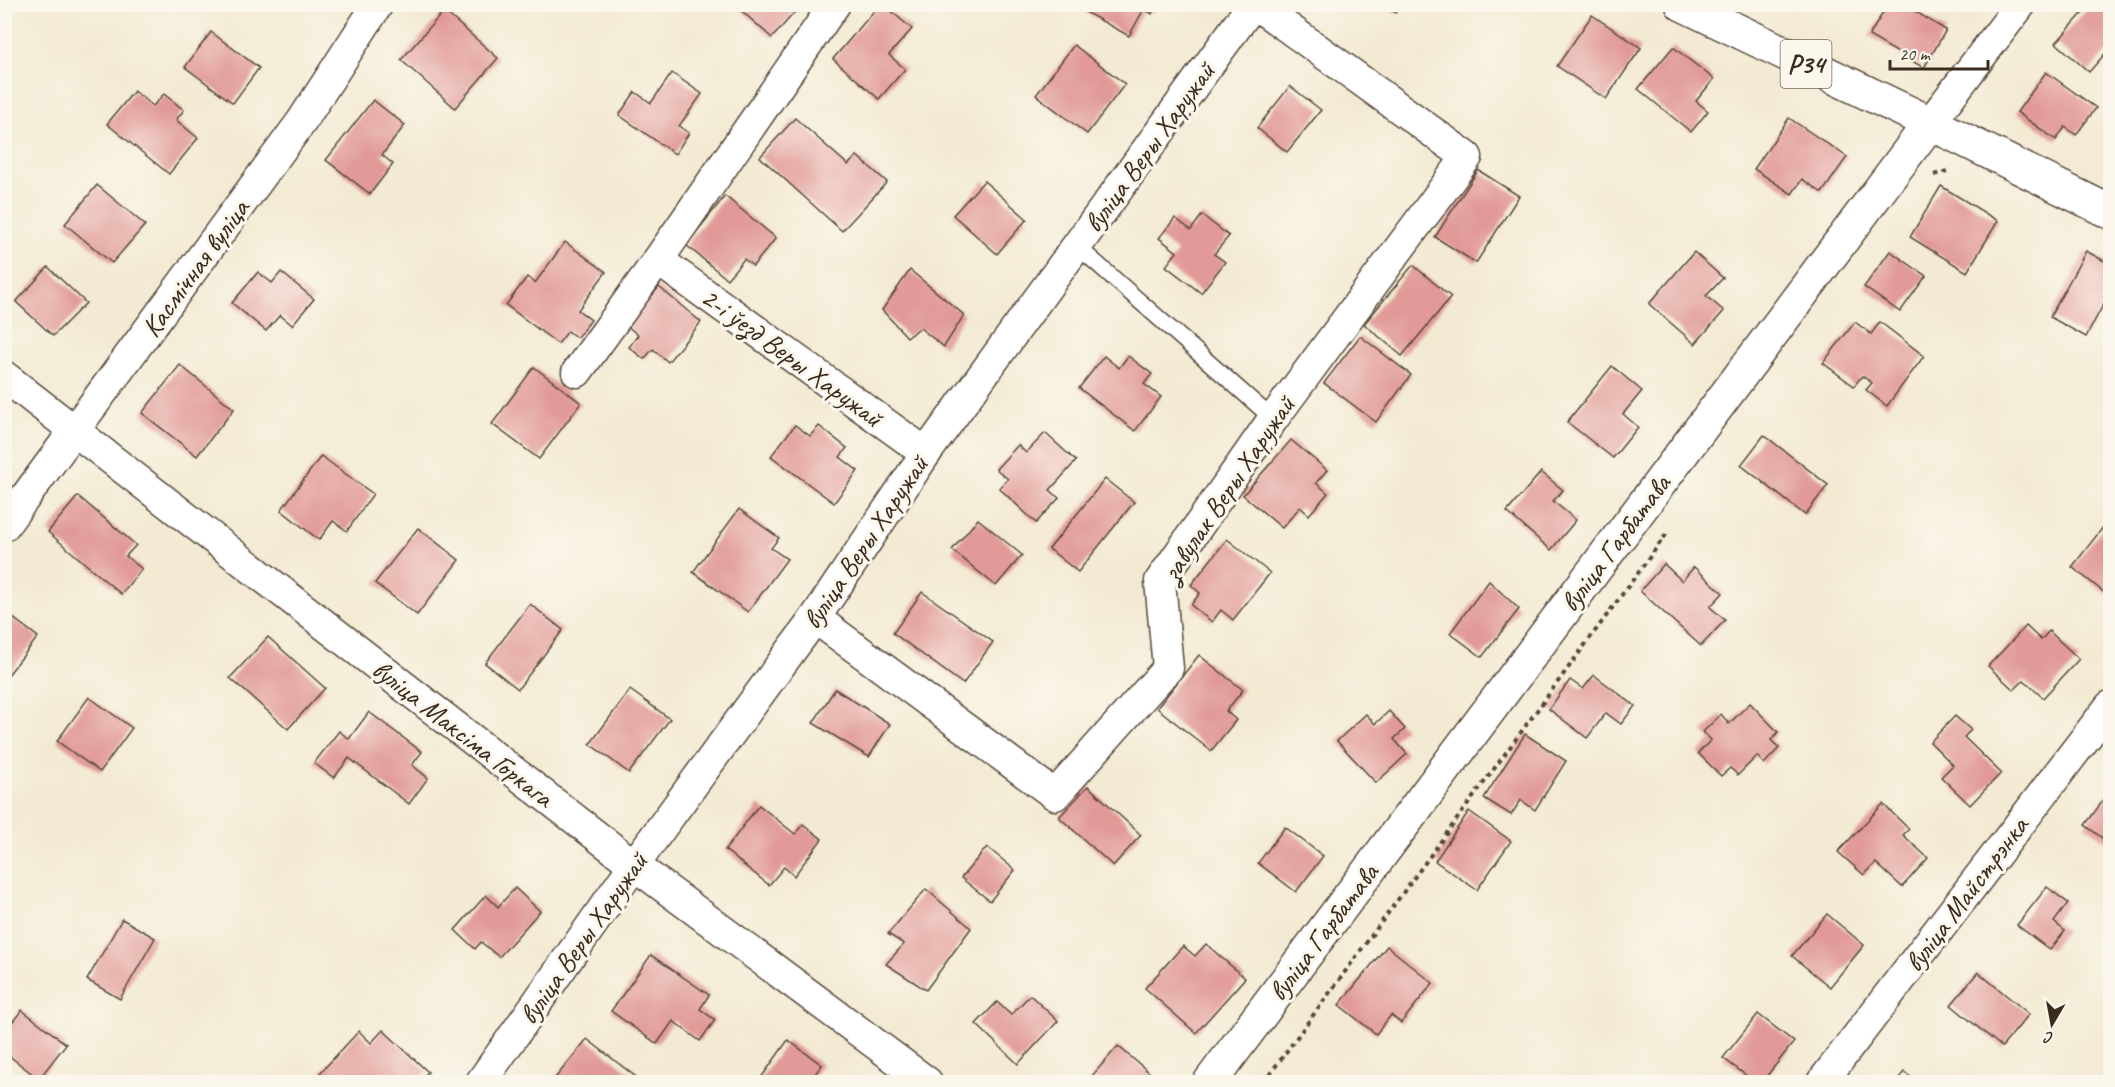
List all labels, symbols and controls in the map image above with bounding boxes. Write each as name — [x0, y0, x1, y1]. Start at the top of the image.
scale bar — [1890, 33, 1988, 71]
road number: Р34 — [1780, 40, 1832, 88]
text: 20 m — [1899, 43, 1932, 65]
street label: вуліца Веры Харужай — [1075, 54, 1223, 239]
street label: Касмічная вуліца — [133, 191, 258, 344]
street label: 2-і ўезд Веры Харужай — [694, 279, 891, 436]
street label: завулак Веры Харужай — [1151, 388, 1304, 591]
street label: вуліца Веры Харужай — [794, 447, 937, 636]
street label: вуліца Гарбатава — [1552, 466, 1679, 619]
street label: вуліца Максіма Горкага — [365, 651, 562, 816]
street label: вуліца Майстрэнка — [1896, 808, 2037, 979]
street label: вуліца Веры Харужай — [511, 844, 656, 1031]
street label: вуліца Гарбатава — [1260, 855, 1387, 1008]
north arrow — [2022, 994, 2082, 1054]
text: С — [2042, 1027, 2055, 1048]

